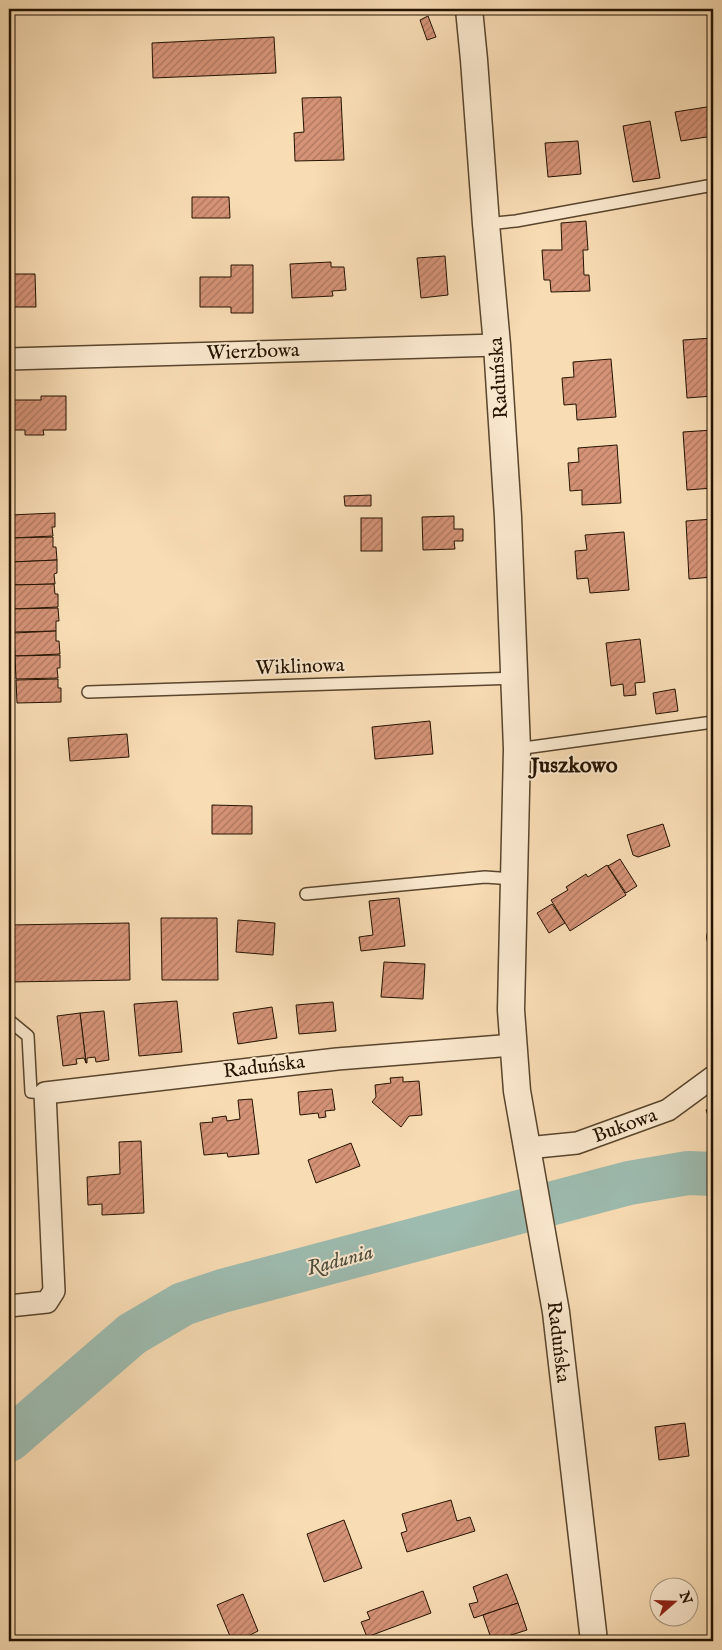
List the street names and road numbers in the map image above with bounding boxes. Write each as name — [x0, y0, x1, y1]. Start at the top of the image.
street label: Raduńska — [484, 336, 514, 420]
street label: Wierzbowa — [206, 338, 300, 366]
street label: Wiklinowa — [255, 653, 345, 681]
street label: Raduńska — [222, 1050, 306, 1084]
street label: Bukowa — [589, 1103, 661, 1149]
street label: Raduńska — [541, 1300, 575, 1384]

